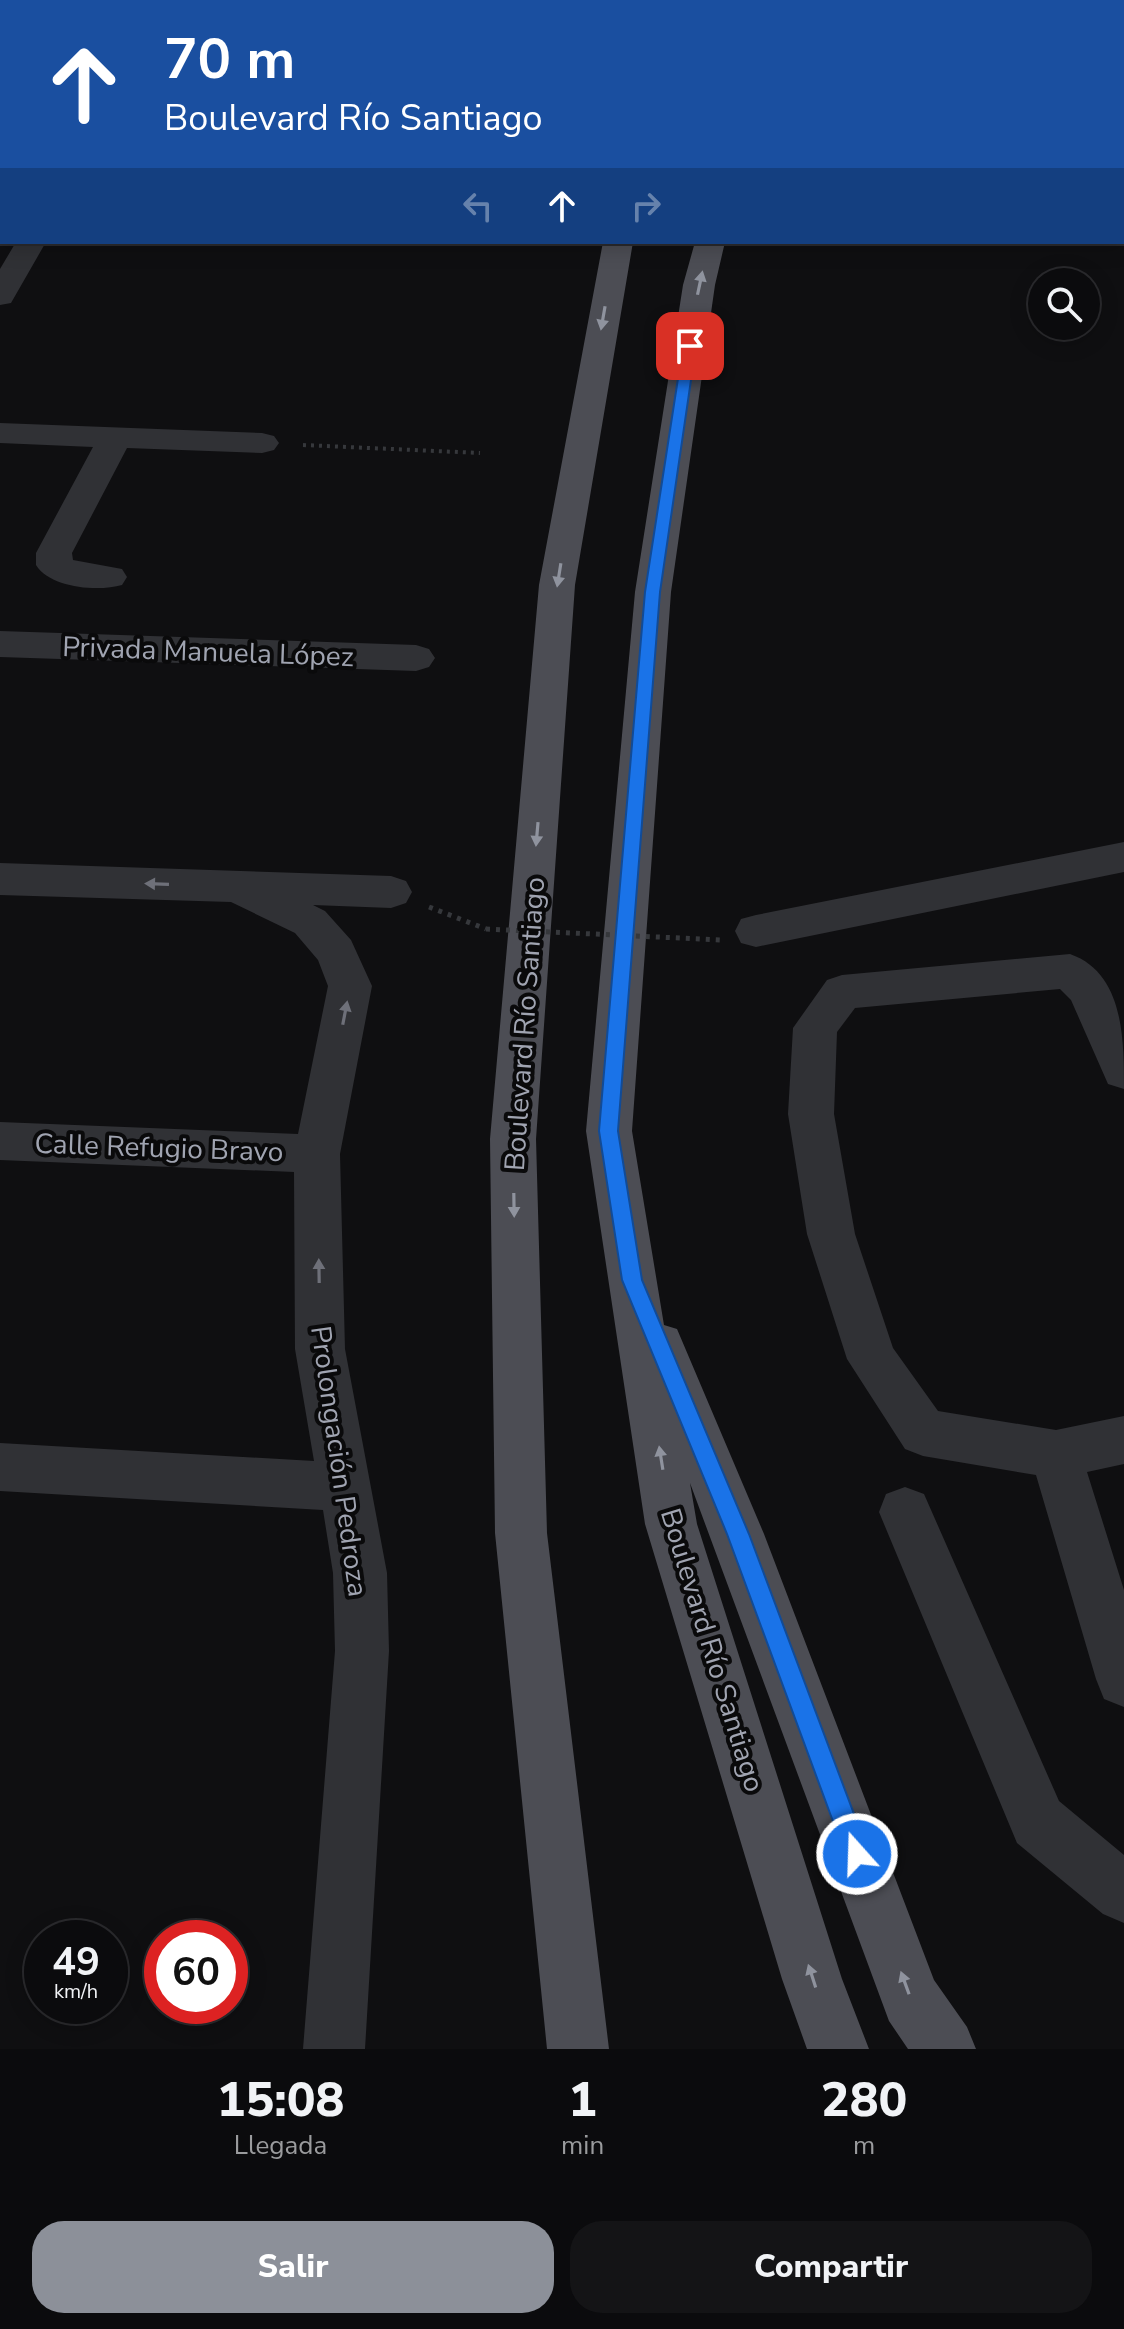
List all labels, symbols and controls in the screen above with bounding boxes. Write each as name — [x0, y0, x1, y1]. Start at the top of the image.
text: 70 m — [164, 21, 295, 98]
icon: ahead — [32, 32, 136, 136]
text: Boulevard Río Santiago — [164, 94, 543, 143]
icon: left — [456, 184, 500, 228]
icon: ahead — [540, 184, 584, 228]
icon: right — [624, 184, 668, 228]
map controls — [1028, 268, 1100, 340]
button: search — [1028, 268, 1100, 340]
one-way arrow — [694, 271, 707, 296]
one-way arrow — [596, 306, 608, 331]
pin — [656, 312, 724, 380]
icon: arrive — [668, 324, 712, 368]
one-way arrow — [552, 562, 565, 587]
street label: Privada Manuela López — [62, 628, 354, 676]
one-way arrow — [530, 822, 543, 847]
street label: Boulevard Río Santiago — [496, 876, 554, 1172]
one-way arrow — [144, 877, 169, 890]
one-way arrow — [339, 1001, 351, 1026]
street label: Calle Refugio Bravo — [34, 1125, 284, 1171]
one-way arrow — [508, 1193, 521, 1218]
one-way arrow — [312, 1258, 325, 1283]
street label: Prolongación Pedroza — [301, 1323, 377, 1599]
one-way arrow — [654, 1445, 666, 1470]
street label: Boulevard Río Santiago — [651, 1504, 773, 1797]
position arrow — [815, 1812, 899, 1896]
speed limit sign: 60 — [144, 1920, 248, 2024]
text: 49 — [52, 1935, 100, 1989]
one-way arrow — [805, 1963, 817, 1987]
one-way arrow — [898, 1971, 911, 1995]
text: km/h — [54, 1978, 98, 2005]
text: 15:08 — [217, 2067, 344, 2133]
text: 1 — [568, 2067, 597, 2133]
text: 280 — [821, 2067, 907, 2133]
text: Llegada — [234, 2128, 327, 2163]
text: min — [561, 2128, 604, 2163]
text: m — [853, 2128, 875, 2163]
button: Salir — [32, 2221, 554, 2313]
button: Compartir — [570, 2221, 1092, 2313]

